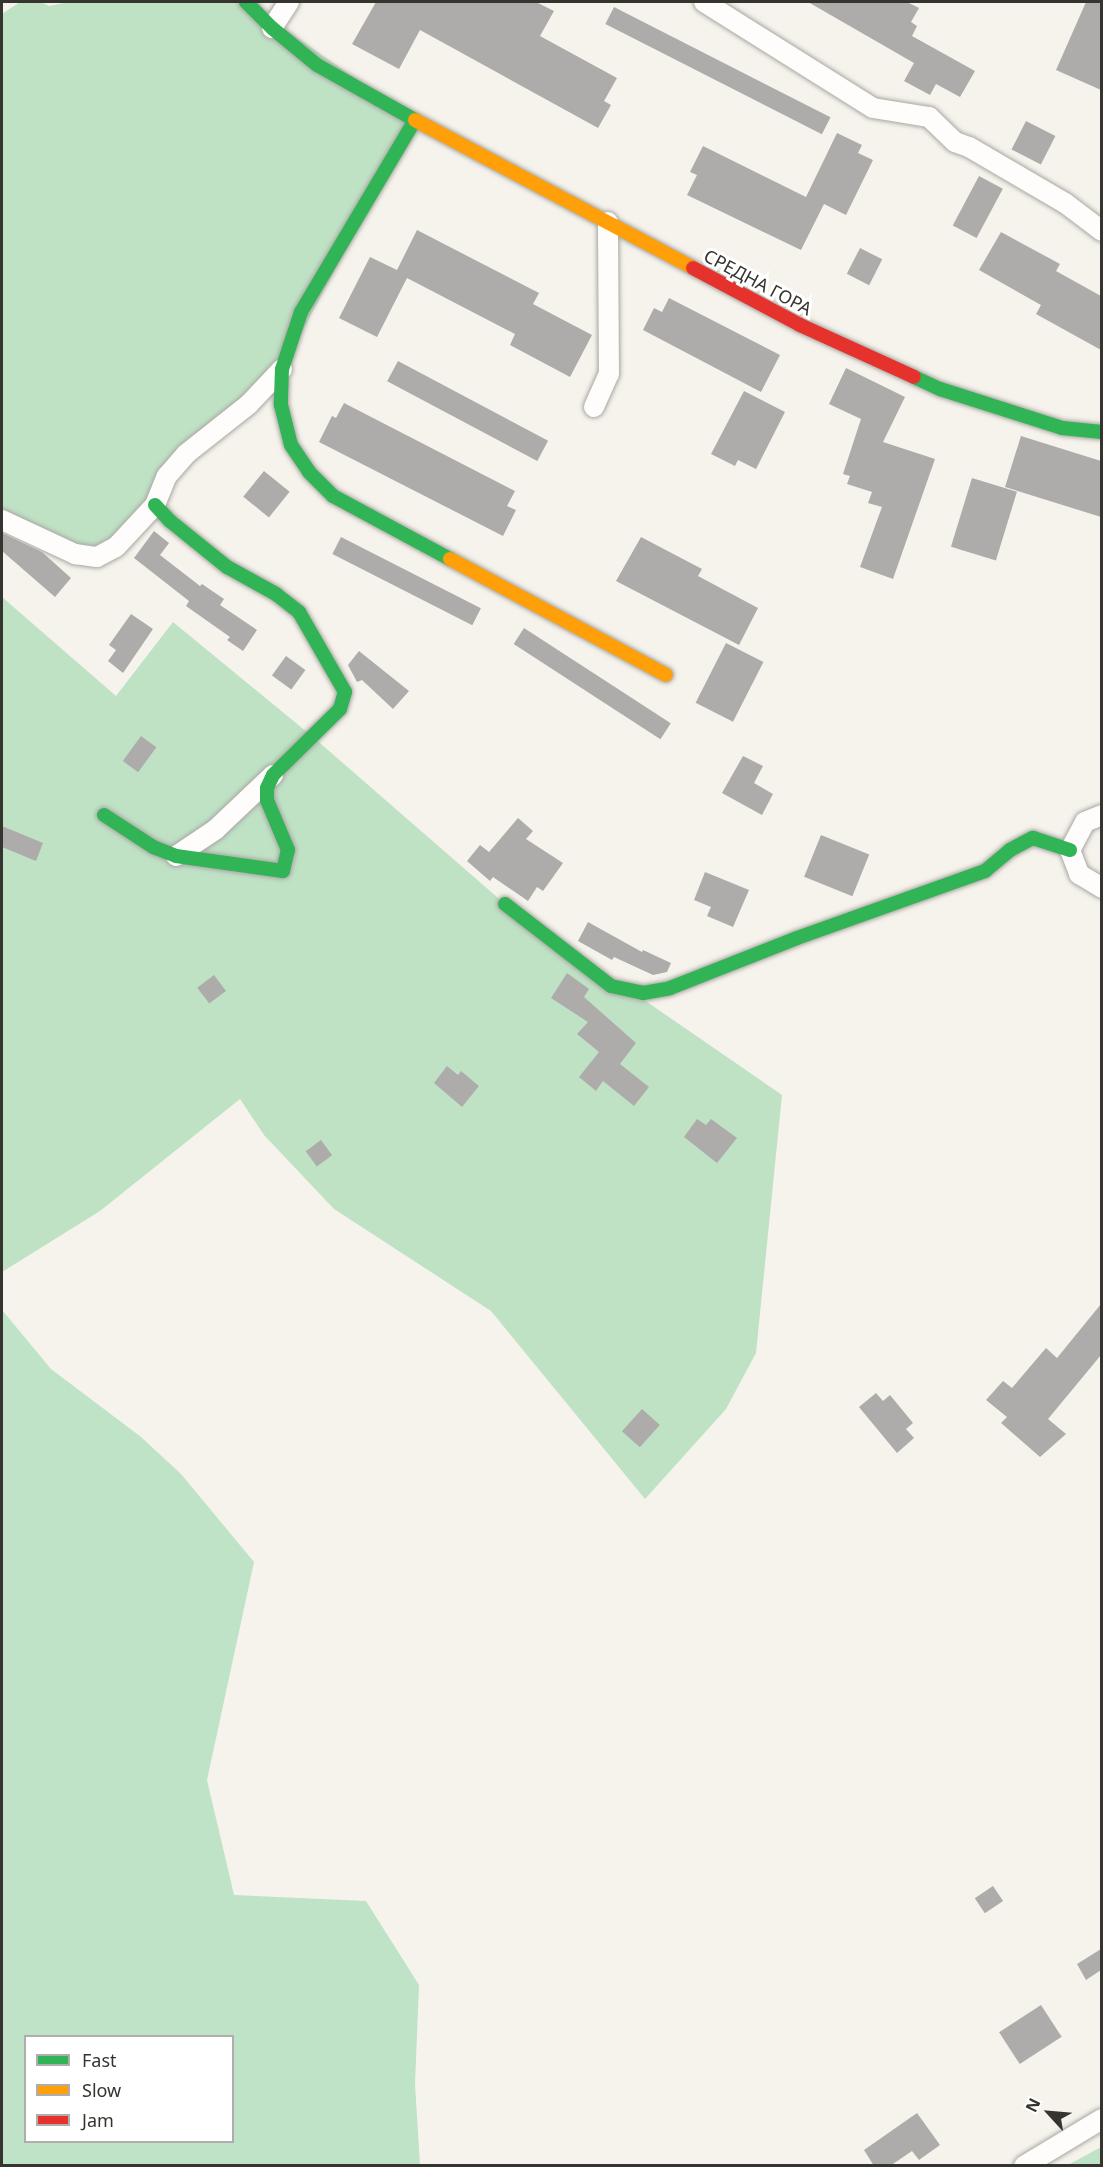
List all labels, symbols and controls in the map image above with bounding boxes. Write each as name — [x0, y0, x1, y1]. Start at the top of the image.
street label: СРЕДНА ГОРА — [700, 245, 816, 319]
legend — [24, 2035, 234, 2143]
text: Fast — [82, 2048, 117, 2072]
text: Slow — [82, 2078, 121, 2102]
north arrow — [1019, 2083, 1079, 2143]
text: N — [1020, 2094, 1046, 2116]
text: Jam — [82, 2108, 114, 2132]

